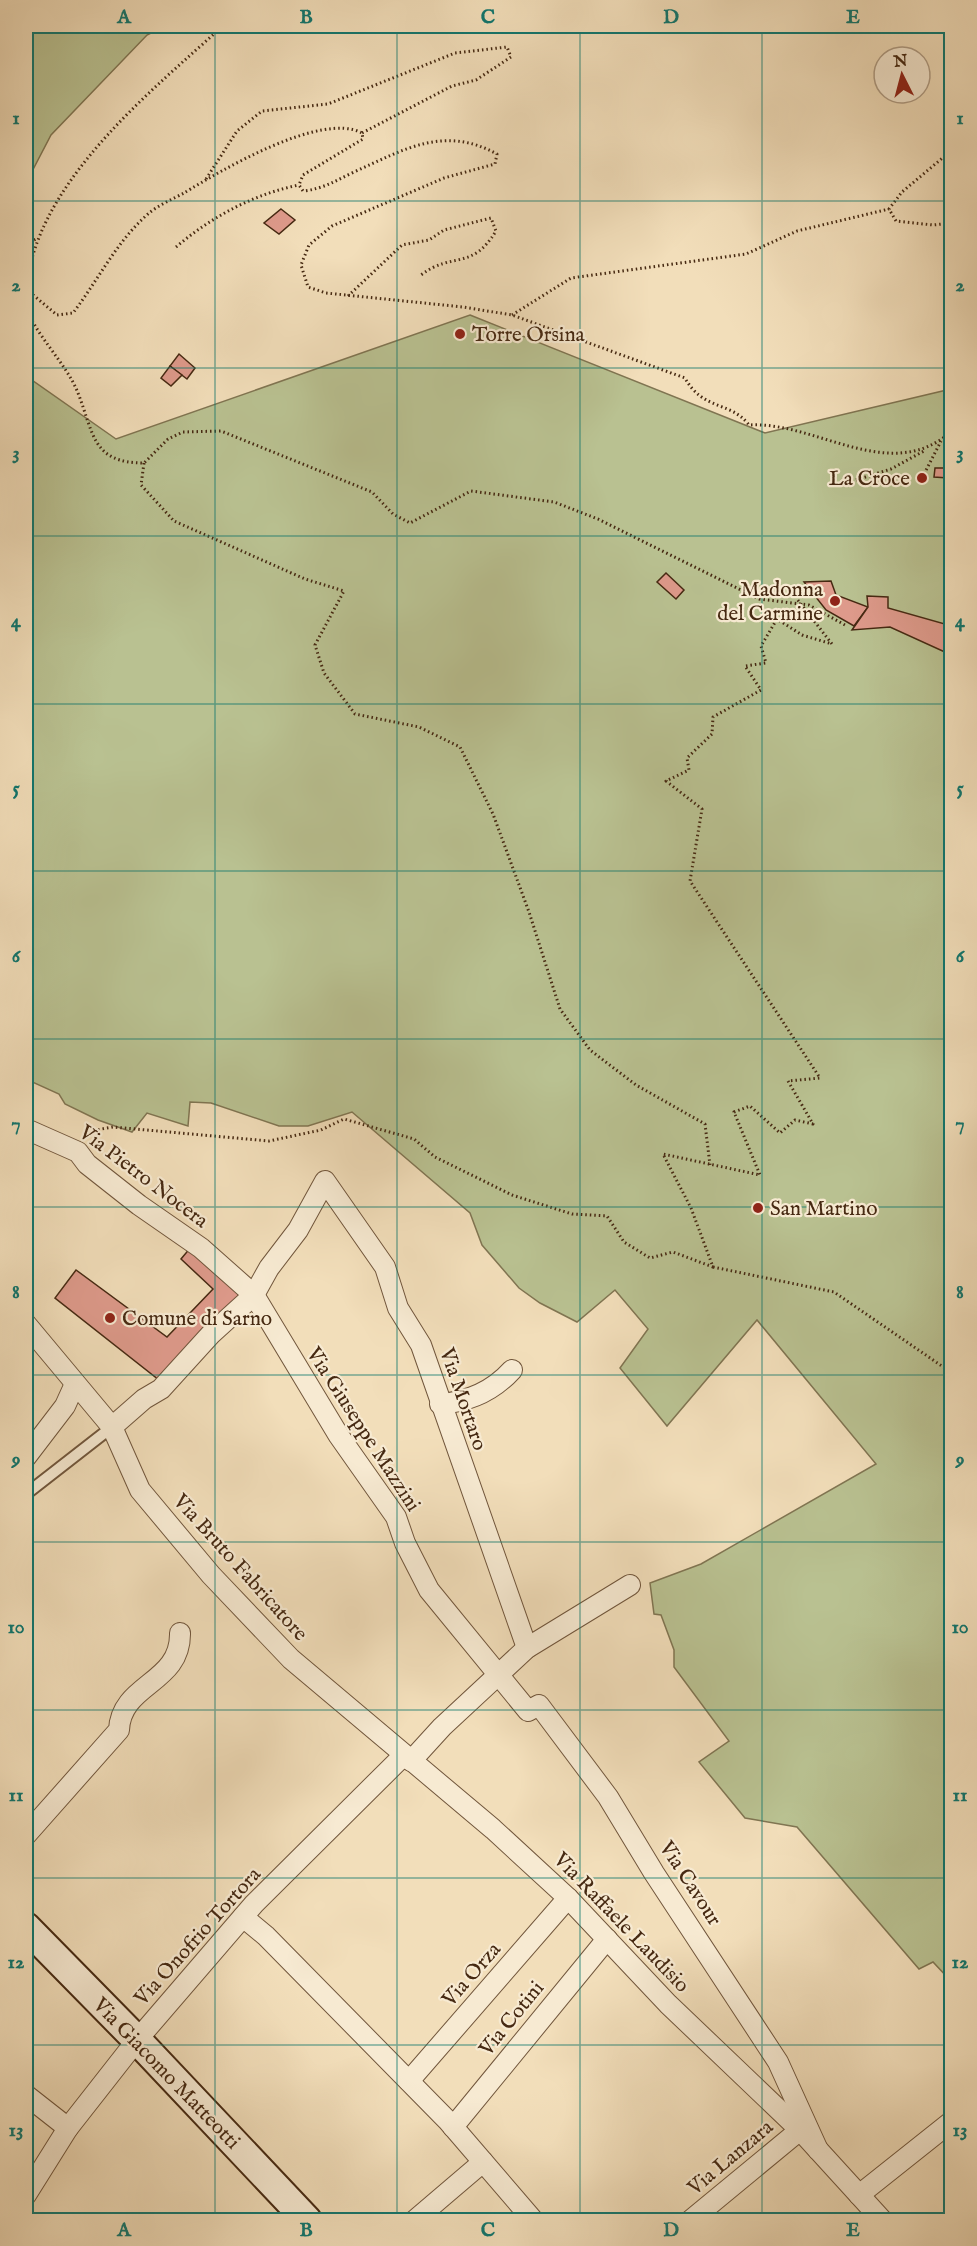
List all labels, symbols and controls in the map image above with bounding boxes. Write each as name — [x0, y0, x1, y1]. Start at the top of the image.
text: A — [116, 5, 132, 30]
text: B — [299, 5, 313, 30]
text: C — [481, 5, 495, 30]
text: D — [663, 5, 679, 30]
text: E — [846, 5, 860, 30]
north arrow — [872, 45, 932, 105]
text: N — [892, 51, 909, 73]
text: 1 — [12, 106, 20, 131]
text: 1 — [956, 106, 964, 131]
text: 2 — [11, 273, 21, 298]
text: 2 — [955, 273, 965, 298]
place label: Torre Orsina — [472, 322, 586, 349]
marker: Torre Orsina — [453, 327, 467, 341]
text: 3 — [12, 441, 20, 466]
text: 3 — [956, 441, 964, 466]
place label: La Croce — [829, 466, 910, 493]
marker: La Croce — [915, 471, 929, 485]
place label: Madonna del Carmine — [717, 577, 824, 628]
marker: Madonna del Carmine — [828, 594, 842, 608]
text: 4 — [11, 609, 22, 634]
text: 4 — [955, 609, 966, 634]
text: 5 — [12, 776, 20, 801]
text: 5 — [956, 776, 964, 801]
text: 6 — [12, 944, 22, 969]
text: 6 — [956, 944, 966, 969]
text: 7 — [11, 1112, 21, 1137]
text: 7 — [955, 1112, 965, 1137]
street label: Via Pietro Nocera — [72, 1119, 214, 1235]
place label: San Martino — [770, 1196, 877, 1223]
marker: San Martino — [751, 1201, 765, 1215]
text: 8 — [12, 1280, 20, 1305]
text: 8 — [956, 1280, 964, 1305]
place label: Comune di Sarno — [122, 1306, 272, 1333]
marker: Comune di Sarno — [103, 1311, 117, 1325]
street label: Via Giuseppe Mazzini — [299, 1342, 426, 1517]
street label: Via Mortaro — [432, 1344, 493, 1454]
text: 9 — [11, 1447, 21, 1472]
text: 9 — [955, 1447, 965, 1472]
street label: Via Bruto Fabricatore — [166, 1488, 313, 1647]
text: 10 — [7, 1615, 25, 1640]
text: 10 — [951, 1615, 969, 1640]
text: 11 — [9, 1783, 23, 1808]
text: 11 — [953, 1783, 967, 1808]
street label: Via Cavour — [652, 1835, 727, 1932]
street label: Via Raffaele Laudisio — [546, 1846, 695, 1999]
street label: Via Onofrio Tortora — [128, 1861, 268, 2013]
street label: Via Orza — [436, 1936, 508, 2014]
text: 12 — [8, 1950, 25, 1975]
text: 12 — [952, 1950, 969, 1975]
street label: Via Cotini — [473, 1976, 551, 2063]
street label: Via Giacomo Matteotti — [86, 1992, 245, 2156]
street label: Via Lanzara — [682, 2114, 780, 2202]
text: 13 — [9, 2118, 23, 2143]
text: 13 — [953, 2118, 967, 2143]
text: A — [116, 2218, 132, 2243]
text: B — [299, 2218, 313, 2243]
text: C — [481, 2218, 495, 2243]
text: D — [663, 2218, 679, 2243]
text: E — [846, 2218, 860, 2243]

